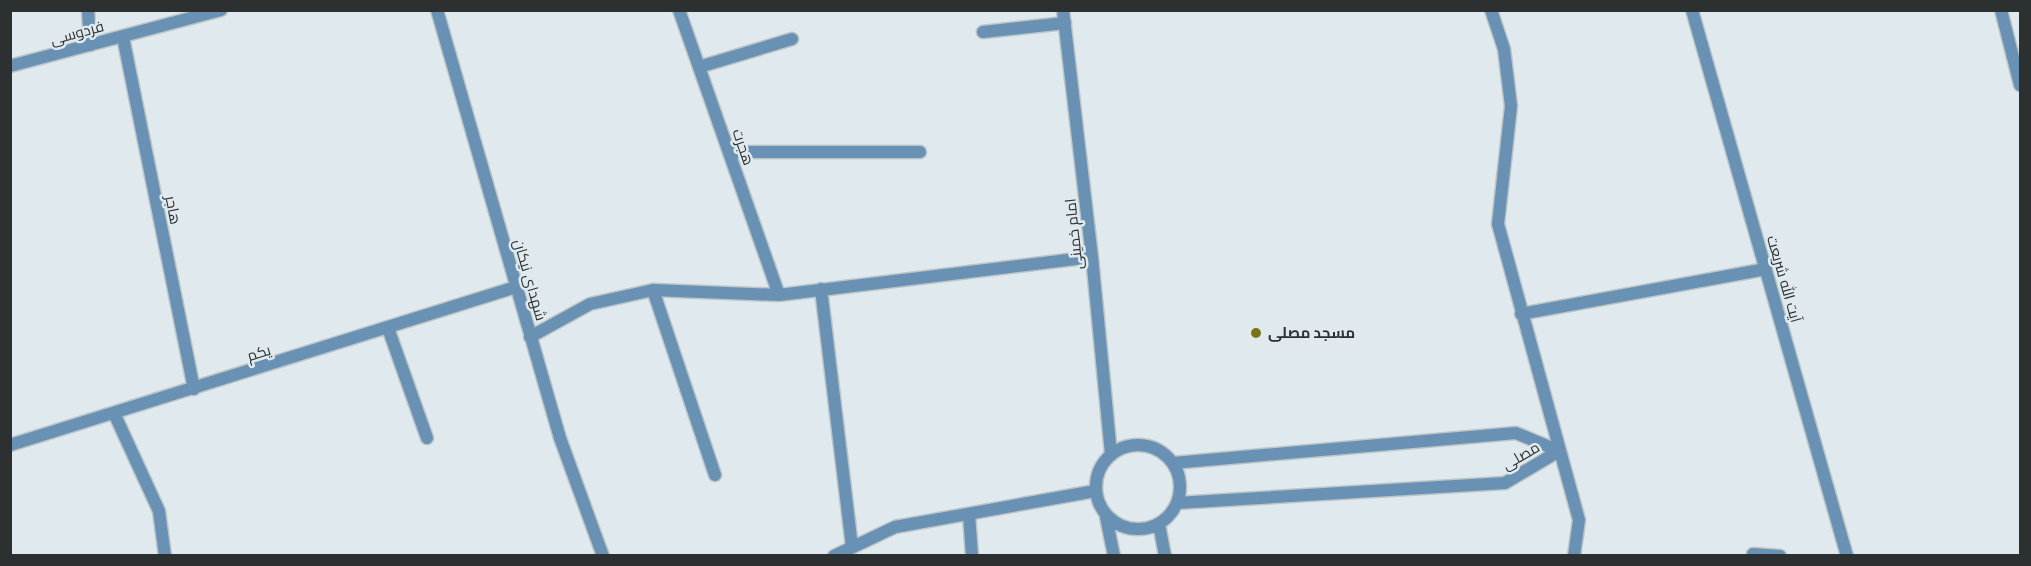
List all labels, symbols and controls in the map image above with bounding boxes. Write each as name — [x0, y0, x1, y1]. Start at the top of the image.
street label: فردوسی — [48, 17, 106, 50]
street label: هجرت — [728, 126, 758, 168]
street label: هاجر — [161, 193, 185, 226]
street label: امام خمینی — [1061, 197, 1088, 271]
street label: آیت الله شریعت — [1763, 233, 1806, 325]
street label: شهدای نیکان — [509, 237, 550, 323]
place label: مسجد مصلی — [1268, 324, 1355, 342]
marker: مسجد مصلی — [1249, 326, 1263, 340]
street label: یکم — [245, 341, 273, 366]
street label: مصلی — [1499, 438, 1543, 475]

